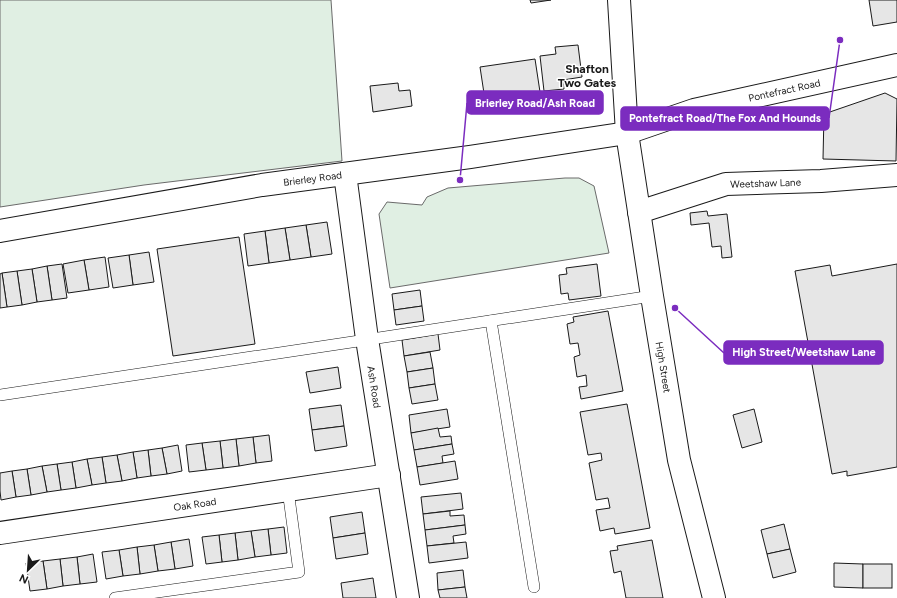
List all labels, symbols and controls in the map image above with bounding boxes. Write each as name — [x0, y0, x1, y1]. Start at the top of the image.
district label: Shafton Two Gates — [558, 62, 617, 90]
street label: Pontefract Road — [747, 76, 822, 104]
callout: Brierley Road/Ash Road — [467, 91, 603, 114]
text: Brierley Road/Ash Road — [475, 97, 595, 110]
callout: Pontefract Road/The Fox And Hounds — [621, 107, 829, 130]
text: Pontefract Road/The Fox And Hounds — [629, 112, 821, 125]
street label: Brierley Road — [282, 168, 343, 189]
street label: Weetshaw Lane — [730, 175, 802, 190]
street label: High Street — [653, 341, 674, 394]
callout: High Street/Weetshaw Lane — [724, 341, 883, 364]
text: High Street/Weetshaw Lane — [732, 346, 876, 359]
street label: Ash Road — [365, 365, 384, 409]
street label: Oak Road — [172, 494, 217, 514]
north arrow — [8, 550, 48, 590]
text: N — [17, 571, 31, 586]

